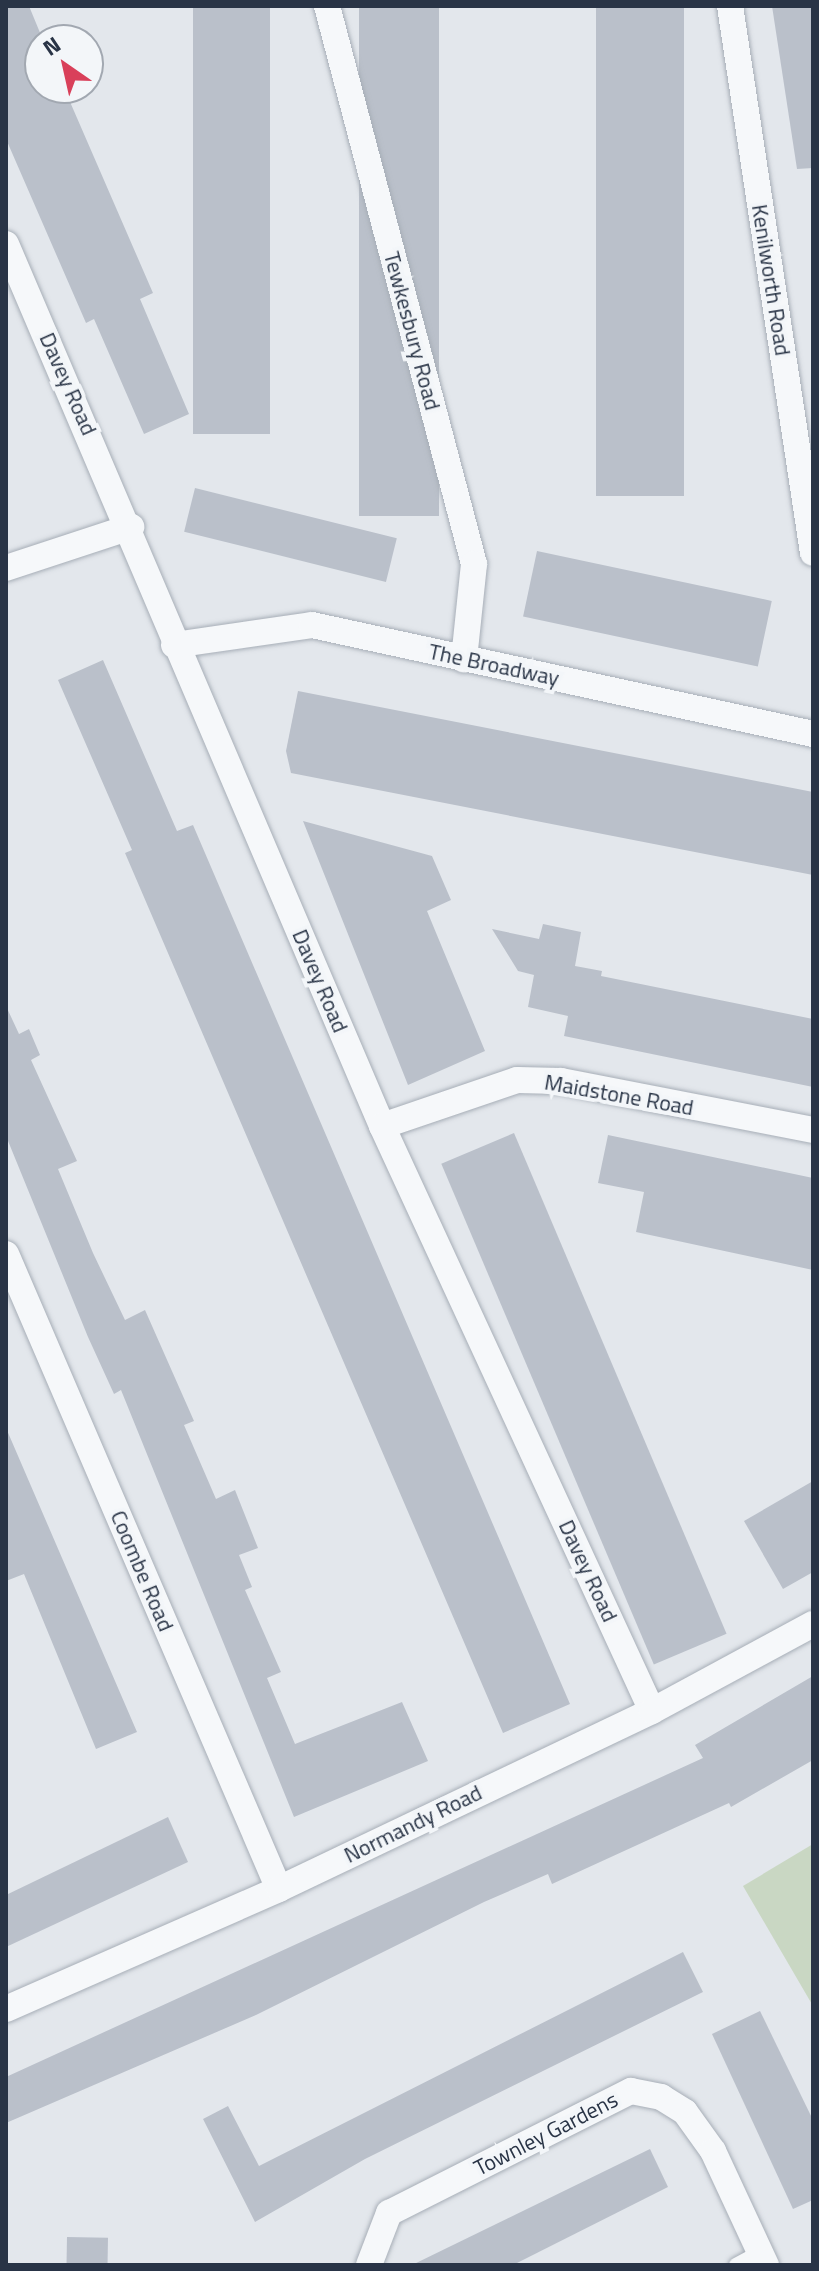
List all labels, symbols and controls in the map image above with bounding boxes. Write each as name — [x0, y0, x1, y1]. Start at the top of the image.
north arrow — [24, 24, 104, 104]
text: N — [36, 27, 68, 64]
street label: Kenilworth Road — [746, 202, 796, 358]
street label: Tewkesbury Road — [378, 249, 446, 413]
street label: Davey Road — [34, 329, 102, 439]
street label: The Broadway — [426, 638, 562, 692]
street label: Davey Road — [286, 925, 354, 1037]
street label: Maidstone Road — [542, 1069, 696, 1121]
street label: Coombe Road — [105, 1507, 179, 1635]
street label: Davey Road — [553, 1516, 623, 1626]
street label: Normandy Road — [340, 1779, 486, 1869]
street label: Townley Gardens — [470, 2086, 622, 2182]

